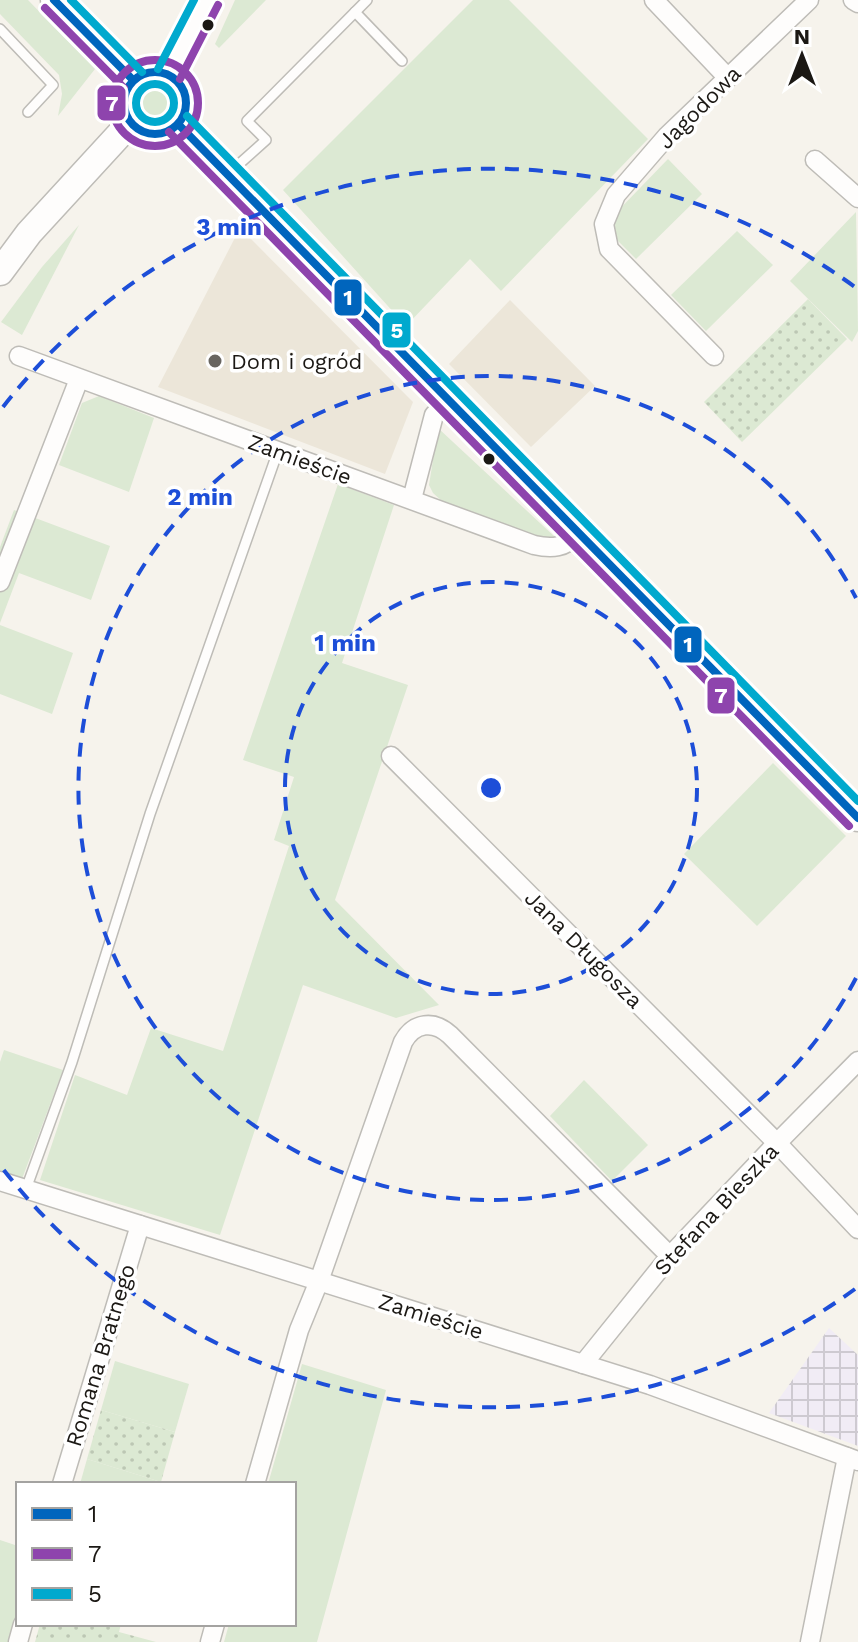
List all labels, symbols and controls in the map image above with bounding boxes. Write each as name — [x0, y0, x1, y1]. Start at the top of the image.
north arrow — [762, 16, 842, 96]
unlabelled marker — [200, 17, 216, 33]
text: N — [794, 24, 810, 49]
street label: Jagodowa — [653, 61, 746, 154]
line badge: 7 — [96, 84, 127, 122]
text: 7 — [105, 91, 119, 116]
text: 3 min — [196, 213, 262, 241]
line badge: 1 — [333, 278, 363, 317]
text: 1 — [343, 285, 353, 310]
line badge: 5 — [381, 311, 412, 349]
text: 5 — [391, 318, 403, 343]
place label: Dom i ogród — [231, 349, 362, 374]
marker: Dom i ogród — [206, 352, 224, 370]
street label: Zamieście — [245, 429, 355, 490]
unlabelled marker — [481, 451, 497, 467]
text: 2 min — [167, 483, 233, 511]
line badge: 1 — [673, 625, 703, 664]
text: 1 min — [314, 629, 376, 657]
text: 1 — [683, 632, 693, 657]
line badge: 7 — [706, 676, 736, 715]
text: 7 — [714, 683, 728, 708]
centre of rings — [477, 774, 505, 802]
street label: Jana Długosza — [520, 885, 648, 1013]
street label: Stefana Bieszka — [649, 1139, 784, 1280]
street label: Romana Bratnego — [61, 1261, 140, 1449]
street label: Zamieście — [375, 1289, 486, 1344]
legend — [16, 1482, 296, 1626]
text: 1 — [88, 1500, 97, 1528]
text: 7 — [88, 1540, 101, 1568]
text: 5 — [88, 1580, 102, 1608]

